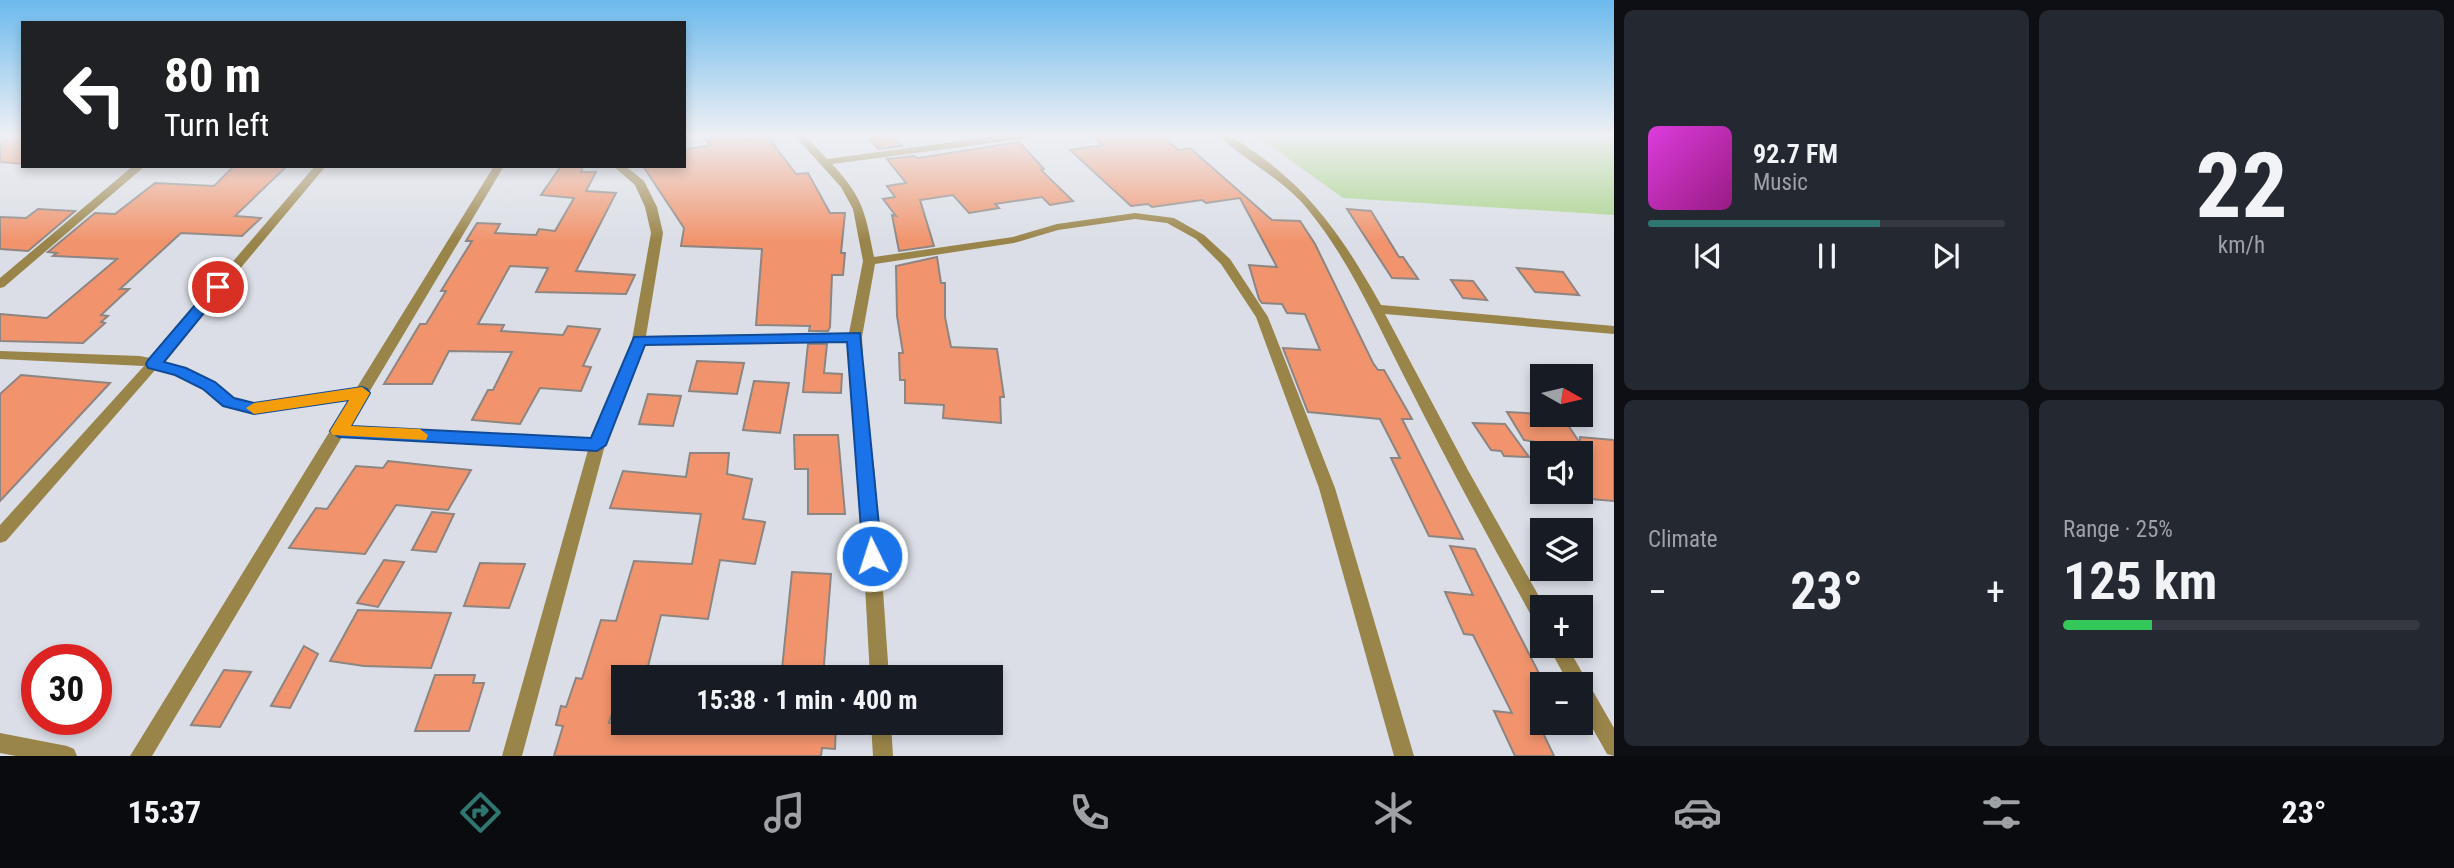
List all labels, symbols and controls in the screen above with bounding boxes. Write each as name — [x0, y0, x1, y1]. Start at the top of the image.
text: 80 m — [164, 47, 261, 104]
icon: left — [49, 49, 140, 140]
text: Turn left — [164, 106, 269, 144]
text: 22 — [2196, 133, 2287, 239]
text: 92.7 FM — [1753, 139, 1838, 169]
text: Music — [1753, 169, 1808, 196]
text: km/h — [2218, 232, 2265, 259]
icon: previous — [1689, 237, 1727, 275]
icon: pause — [1808, 237, 1846, 275]
icon: next — [1927, 237, 1965, 275]
pin — [188, 257, 248, 317]
icon: arrive — [199, 268, 237, 306]
north arrow — [1530, 364, 1592, 427]
map controls — [1530, 364, 1593, 735]
button: sound — [1530, 441, 1593, 504]
text: Range · 25% — [2063, 516, 2173, 543]
button: layers — [1530, 518, 1593, 581]
position arrow — [835, 519, 909, 593]
text: Climate — [1648, 526, 1718, 553]
text: 125 km — [2063, 551, 2217, 612]
text: 23° — [1790, 561, 1863, 622]
text: − — [1648, 570, 1667, 614]
text: + — [1986, 570, 2005, 614]
button: + — [1530, 595, 1593, 658]
speed limit sign: 30 — [21, 644, 112, 735]
button: − — [1530, 672, 1593, 735]
text: 15:38 · 1 min · 400 m — [697, 685, 917, 715]
icon: directions — [456, 788, 505, 837]
icon: music — [760, 788, 809, 837]
icon: phone — [1065, 788, 1114, 837]
icon: climate — [1369, 788, 1418, 837]
icon: car — [1673, 788, 1722, 837]
icon: filters — [1977, 788, 2026, 837]
text: 15:37 — [128, 793, 201, 831]
text: 23° — [2282, 793, 2326, 831]

